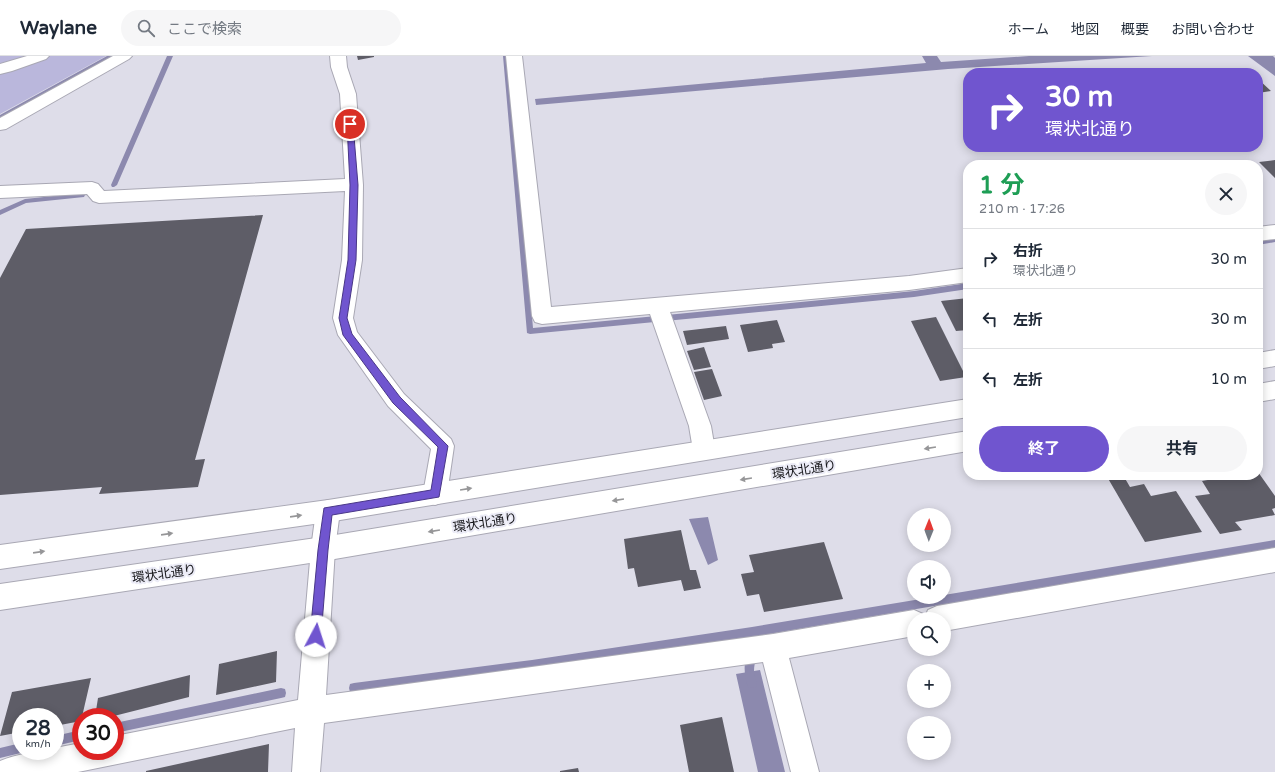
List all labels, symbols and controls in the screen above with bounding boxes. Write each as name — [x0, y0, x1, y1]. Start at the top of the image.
search box — [121, 10, 401, 46]
text: Waylane — [20, 17, 97, 39]
icon: search — [135, 17, 157, 39]
text: ここで検索 — [167, 20, 242, 38]
text: ホーム — [1007, 21, 1049, 38]
text: 地図 — [1071, 21, 1099, 38]
text: 概要 — [1121, 21, 1149, 38]
text: お問い合わせ — [1171, 21, 1255, 38]
text: 30 m — [1045, 80, 1113, 114]
icon: right — [979, 84, 1031, 136]
pin — [333, 107, 367, 141]
icon: arrive — [339, 113, 361, 135]
text: 環状北通り — [1045, 118, 1135, 140]
text: 1 分 — [979, 171, 1024, 200]
button: close — [1205, 173, 1247, 215]
text: 210 m · 17:26 — [979, 201, 1065, 217]
text: 右折 — [1013, 242, 1043, 260]
icon: right — [979, 248, 1001, 270]
text: 30 m — [1210, 250, 1247, 268]
text: 環状北通り — [1013, 263, 1078, 279]
icon: left — [979, 308, 1001, 330]
text: 30 m — [1210, 310, 1247, 328]
text: 左折 — [1013, 311, 1043, 329]
icon: left — [979, 368, 1001, 390]
text: 10 m — [1210, 370, 1247, 388]
text: 左折 — [1013, 371, 1043, 389]
button: 終了 — [979, 426, 1109, 472]
button: 共有 — [1117, 426, 1247, 472]
one-way arrow — [923, 445, 936, 451]
street label: 環状北通り — [771, 457, 838, 483]
one-way arrow — [740, 476, 752, 482]
one-way arrow — [460, 486, 472, 492]
one-way arrow — [612, 497, 624, 503]
north arrow — [907, 508, 951, 552]
map controls — [907, 508, 951, 760]
street label: 環状北通り — [452, 510, 519, 536]
one-way arrow — [290, 513, 302, 519]
one-way arrow — [428, 528, 441, 534]
one-way arrow — [161, 531, 173, 537]
one-way arrow — [33, 549, 45, 555]
button: sound — [907, 560, 951, 604]
street label: 環状北通り — [131, 562, 197, 586]
button: search — [907, 612, 951, 656]
position arrow — [295, 615, 337, 657]
button: + — [907, 664, 951, 708]
speed limit sign: 30 — [72, 708, 124, 760]
button: − — [907, 716, 951, 760]
text: 28 — [25, 717, 51, 741]
text: km/h — [25, 738, 51, 750]

